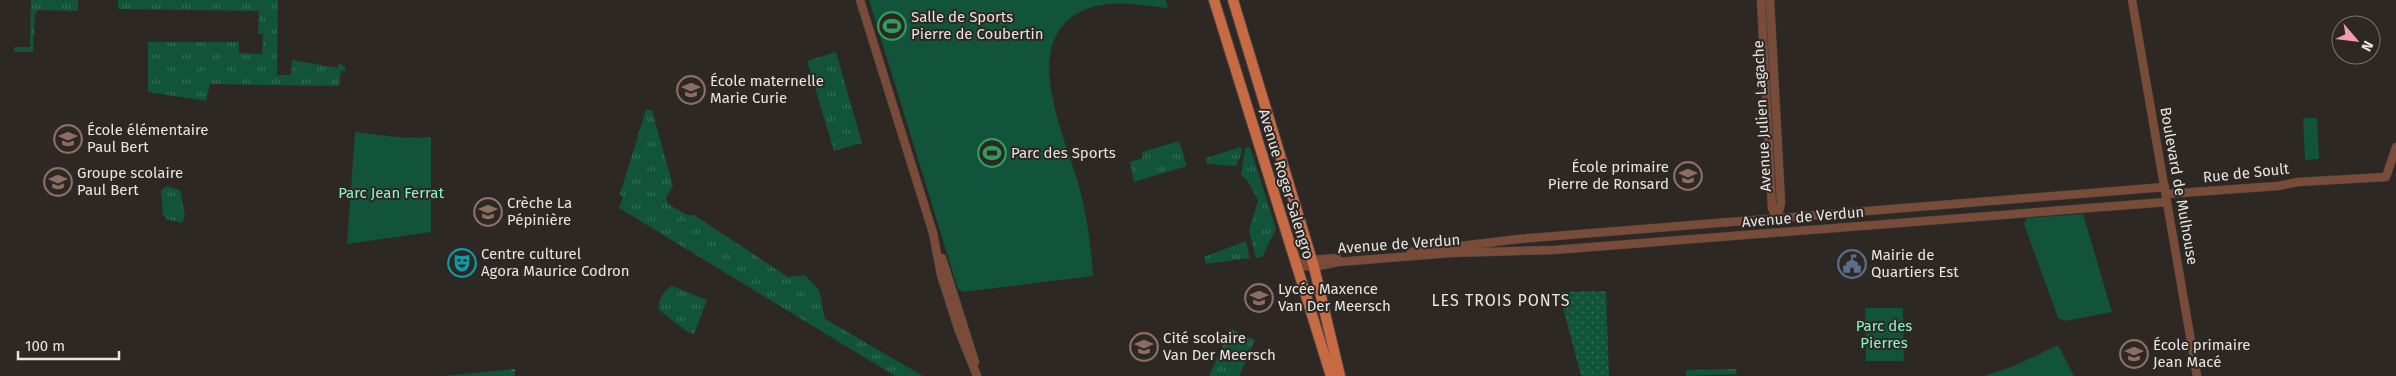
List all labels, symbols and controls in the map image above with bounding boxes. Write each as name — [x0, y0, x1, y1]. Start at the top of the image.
place label: Salle de Sports Pierre de Coubertin — [911, 8, 1043, 43]
sports icon: Salle de Sports Pierre de Coubertin — [877, 11, 907, 41]
north arrow — [2331, 15, 2381, 65]
text: N — [2357, 38, 2377, 54]
street label: Avenue Julien Lagache — [1749, 40, 1775, 192]
place label: École maternelle Marie Curie — [710, 72, 824, 107]
school or university icon: École maternelle Marie Curie — [676, 75, 706, 105]
street label: Boulevard de Mulhouse — [2156, 106, 2202, 266]
street label: Avenue Roger Salengro — [1255, 107, 1317, 261]
place label: École élémentaire Paul Bert — [87, 121, 209, 156]
school or university icon: École élémentaire Paul Bert — [53, 124, 83, 154]
sports icon: Parc des Sports — [977, 138, 1007, 168]
place label: Parc des Sports — [1011, 144, 1116, 162]
place label: École primaire Pierre de Ronsard — [1548, 158, 1669, 193]
street label: Rue de Soult — [2202, 159, 2291, 186]
school or university icon: École primaire Pierre de Ronsard — [1673, 161, 1703, 191]
place label: Groupe scolaire Paul Bert — [77, 164, 183, 199]
school or university icon: Groupe scolaire Paul Bert — [43, 167, 73, 197]
park label: Parc Jean Ferrat — [338, 184, 444, 202]
place label: Crèche La Pépinière — [507, 194, 572, 229]
school or university icon: Crèche La Pépinière — [473, 197, 503, 227]
street label: Avenue de Verdun — [1741, 203, 1865, 231]
street label: Avenue de Verdun — [1337, 231, 1461, 257]
place label: Centre culturel Agora Maurice Codron — [481, 245, 630, 280]
place label: Mairie de Quartiers Est — [1871, 246, 1959, 281]
theatre icon: Centre culturel Agora Maurice Codron — [447, 248, 477, 278]
public building icon: Mairie de Quartiers Est — [1837, 249, 1867, 279]
place label: Lycée Maxence Van Der Meersch — [1278, 280, 1391, 315]
school or university icon: Lycée Maxence Van Der Meersch — [1244, 283, 1274, 313]
district label: LES TROIS PONTS — [1432, 291, 1570, 310]
park label: Parc des Pierres — [1856, 317, 1912, 352]
scale bar — [18, 328, 119, 360]
place label: Cité scolaire Van Der Meersch — [1163, 329, 1276, 364]
school or university icon: Cité scolaire Van Der Meersch — [1129, 332, 1159, 362]
place label: École primaire Jean Macé — [2153, 336, 2251, 371]
text: 100 m — [25, 337, 65, 355]
school or university icon: École primaire Jean Macé — [2119, 339, 2149, 369]

